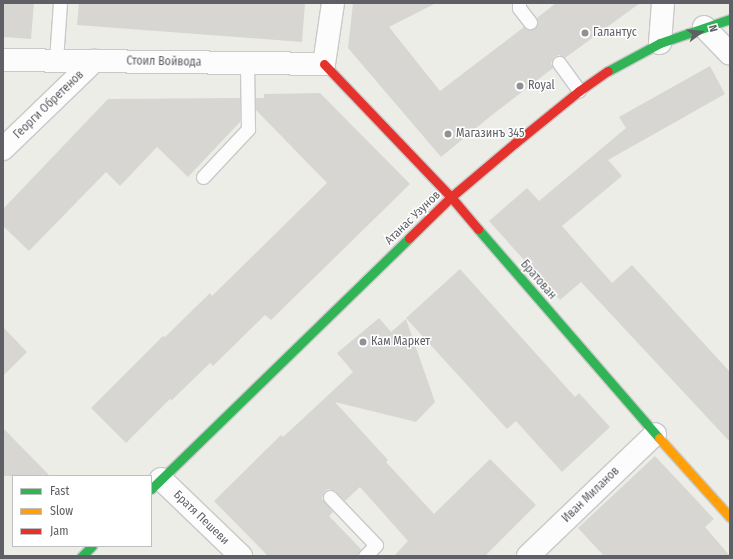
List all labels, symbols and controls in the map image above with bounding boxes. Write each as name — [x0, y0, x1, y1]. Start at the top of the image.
north arrow — [681, 12, 721, 52]
text: N — [706, 24, 720, 34]
place label: Галантус — [593, 26, 637, 40]
marker: Галантус — [580, 28, 590, 38]
street label: Стоил Войвода — [126, 54, 202, 70]
street label: Георги Обретенов — [11, 68, 87, 142]
place label: Royal — [528, 79, 555, 93]
marker: Royal — [515, 81, 525, 91]
place label: Магазинъ 345 — [456, 127, 525, 141]
marker: Магазинъ 345 — [443, 129, 453, 139]
street label: Атанас Узунов — [382, 188, 444, 248]
street label: Братован — [517, 257, 559, 303]
place label: Кам Маркет — [371, 335, 430, 349]
marker: Кам Маркет — [358, 337, 368, 347]
street label: Иван Миланов — [559, 464, 623, 526]
legend — [12, 475, 152, 547]
text: Fast — [50, 484, 69, 498]
street label: Братя Пешеви — [170, 488, 232, 548]
text: Slow — [50, 504, 73, 518]
text: Jam — [50, 524, 68, 538]

